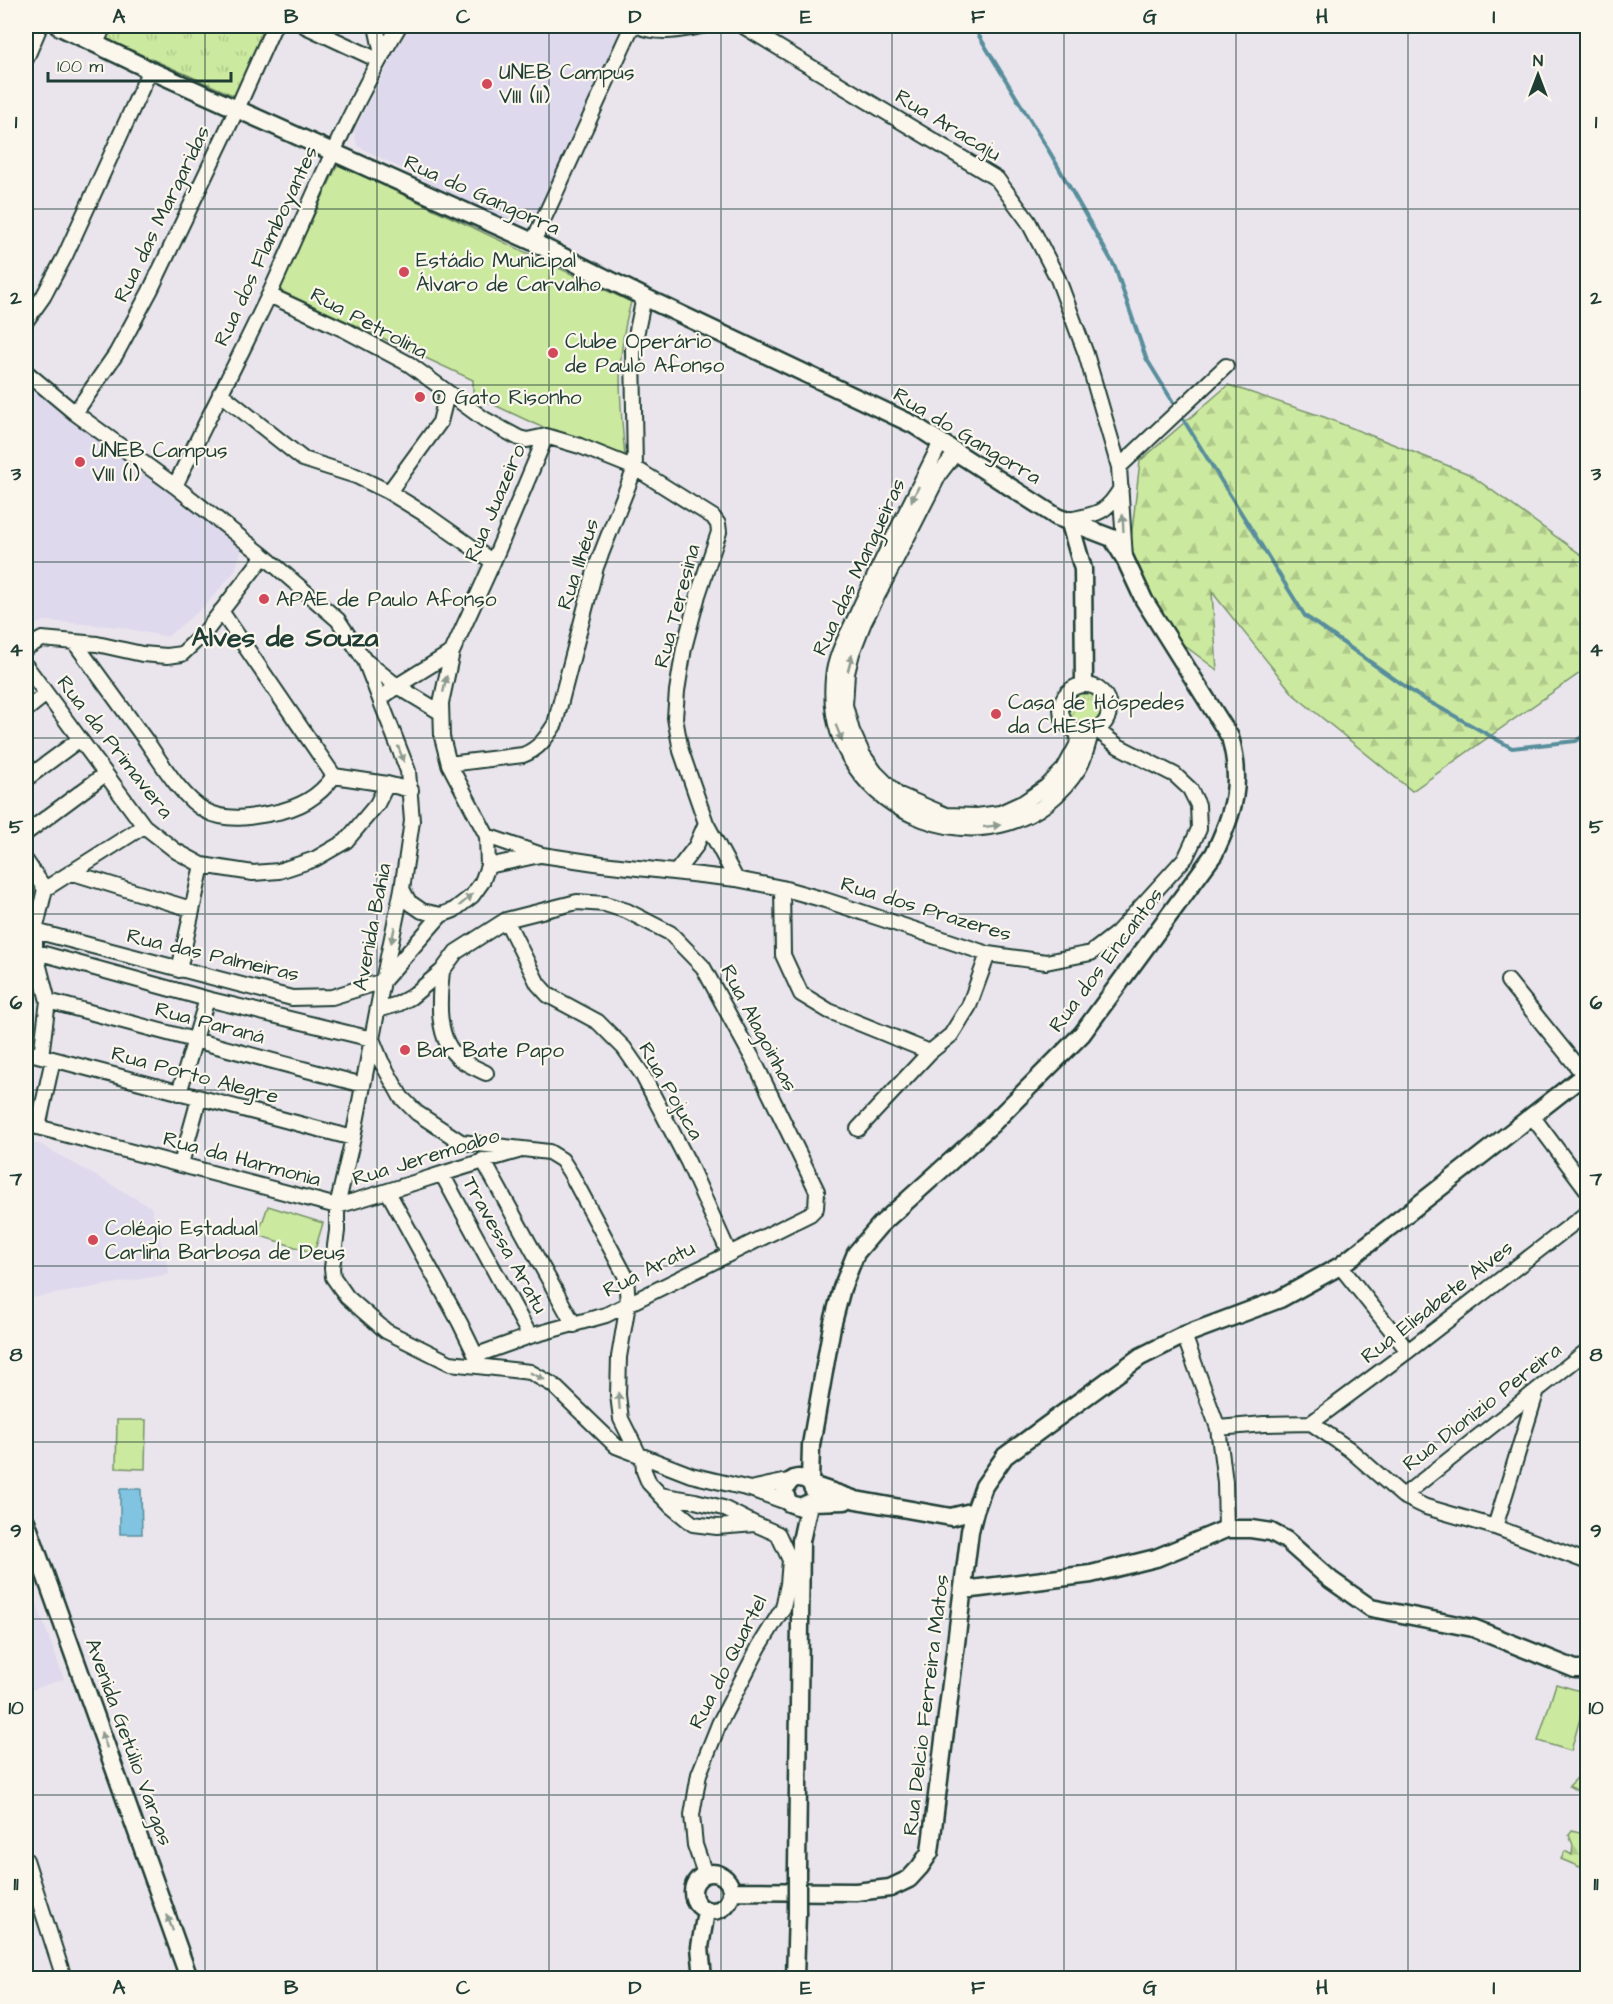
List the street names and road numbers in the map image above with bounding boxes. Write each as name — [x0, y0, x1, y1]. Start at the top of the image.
street label: Rua Aracaju — [890, 82, 1007, 168]
street label: Rua das Margaridas — [107, 121, 219, 308]
street label: Rua dos Flamboyantes — [207, 141, 327, 352]
street label: Rua do Gangorra — [399, 148, 565, 244]
street label: Rua Petrolina — [305, 280, 433, 366]
street label: Rua do Gangorra — [887, 380, 1047, 494]
street label: Rua Juazeiro — [457, 439, 533, 566]
street label: Rua das Mangueiras — [805, 474, 915, 661]
street label: Rua Ilhéus — [550, 515, 606, 613]
street label: Rua Teresina — [647, 541, 708, 671]
street label: Rua da Primavera — [50, 669, 180, 825]
street label: Avenida Bahia — [345, 861, 399, 993]
street label: Rua dos Prazeres — [837, 869, 1015, 949]
street label: Rua dos Encantos — [1042, 882, 1170, 1038]
street label: Rua das Palmeiras — [124, 921, 302, 989]
street label: Rua Alagoinhas — [712, 959, 805, 1098]
street label: Rua Paraná — [152, 994, 268, 1052]
street label: Rua Pojuca — [631, 1037, 711, 1145]
street label: Rua Porto Alegre — [108, 1039, 282, 1113]
street label: Rua Jeremoabo — [349, 1121, 503, 1193]
street label: Rua da Harmonia — [160, 1124, 324, 1194]
street label: Travessa Aratu — [455, 1171, 555, 1319]
street label: Rua Aratu — [598, 1233, 700, 1305]
street label: Rua Elisabete Alves — [1355, 1233, 1519, 1371]
street label: Rua Dionizio Pereira — [1397, 1336, 1568, 1478]
street label: Rua Delcio Ferreira Matos — [896, 1573, 956, 1837]
street label: Rua do Quartel — [682, 1590, 774, 1734]
street label: Avenida Getúlio Vargas — [76, 1634, 180, 1850]

